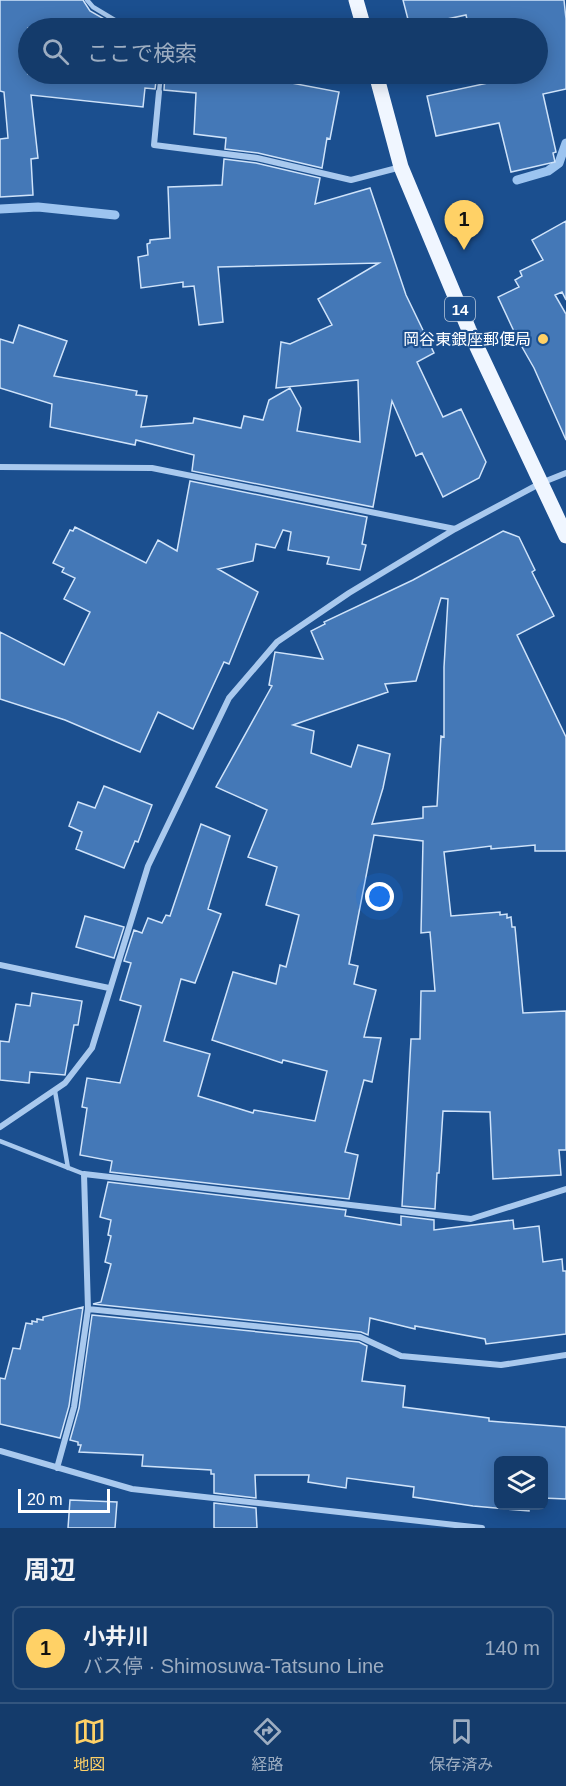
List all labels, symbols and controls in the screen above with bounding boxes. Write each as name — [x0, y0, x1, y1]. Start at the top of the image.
search box — [18, 18, 548, 84]
icon: search — [39, 35, 72, 68]
text: ここで検索 — [87, 41, 197, 66]
pin: 1 — [444, 200, 484, 250]
road number: 14 — [445, 297, 475, 321]
place label: 岡谷東銀座郵便局 — [403, 331, 531, 348]
marker: 岡谷東銀座郵便局 — [536, 332, 550, 346]
your location — [365, 882, 394, 911]
map controls — [494, 1456, 548, 1510]
button: layers — [494, 1456, 548, 1510]
scale bar — [18, 1486, 110, 1514]
text: 20 m — [27, 1491, 63, 1508]
text: 周辺 — [24, 1555, 76, 1585]
text: 小井川 — [83, 1624, 149, 1649]
text: 1 — [40, 1637, 51, 1659]
text: 140 m — [484, 1637, 540, 1659]
text: バス停 · Shimosuwa-Tatsuno Line — [83, 1655, 384, 1677]
tab: 地図 — [73, 1715, 106, 1775]
tab: 経路 — [251, 1715, 284, 1775]
tab: 保存済み — [429, 1715, 493, 1775]

